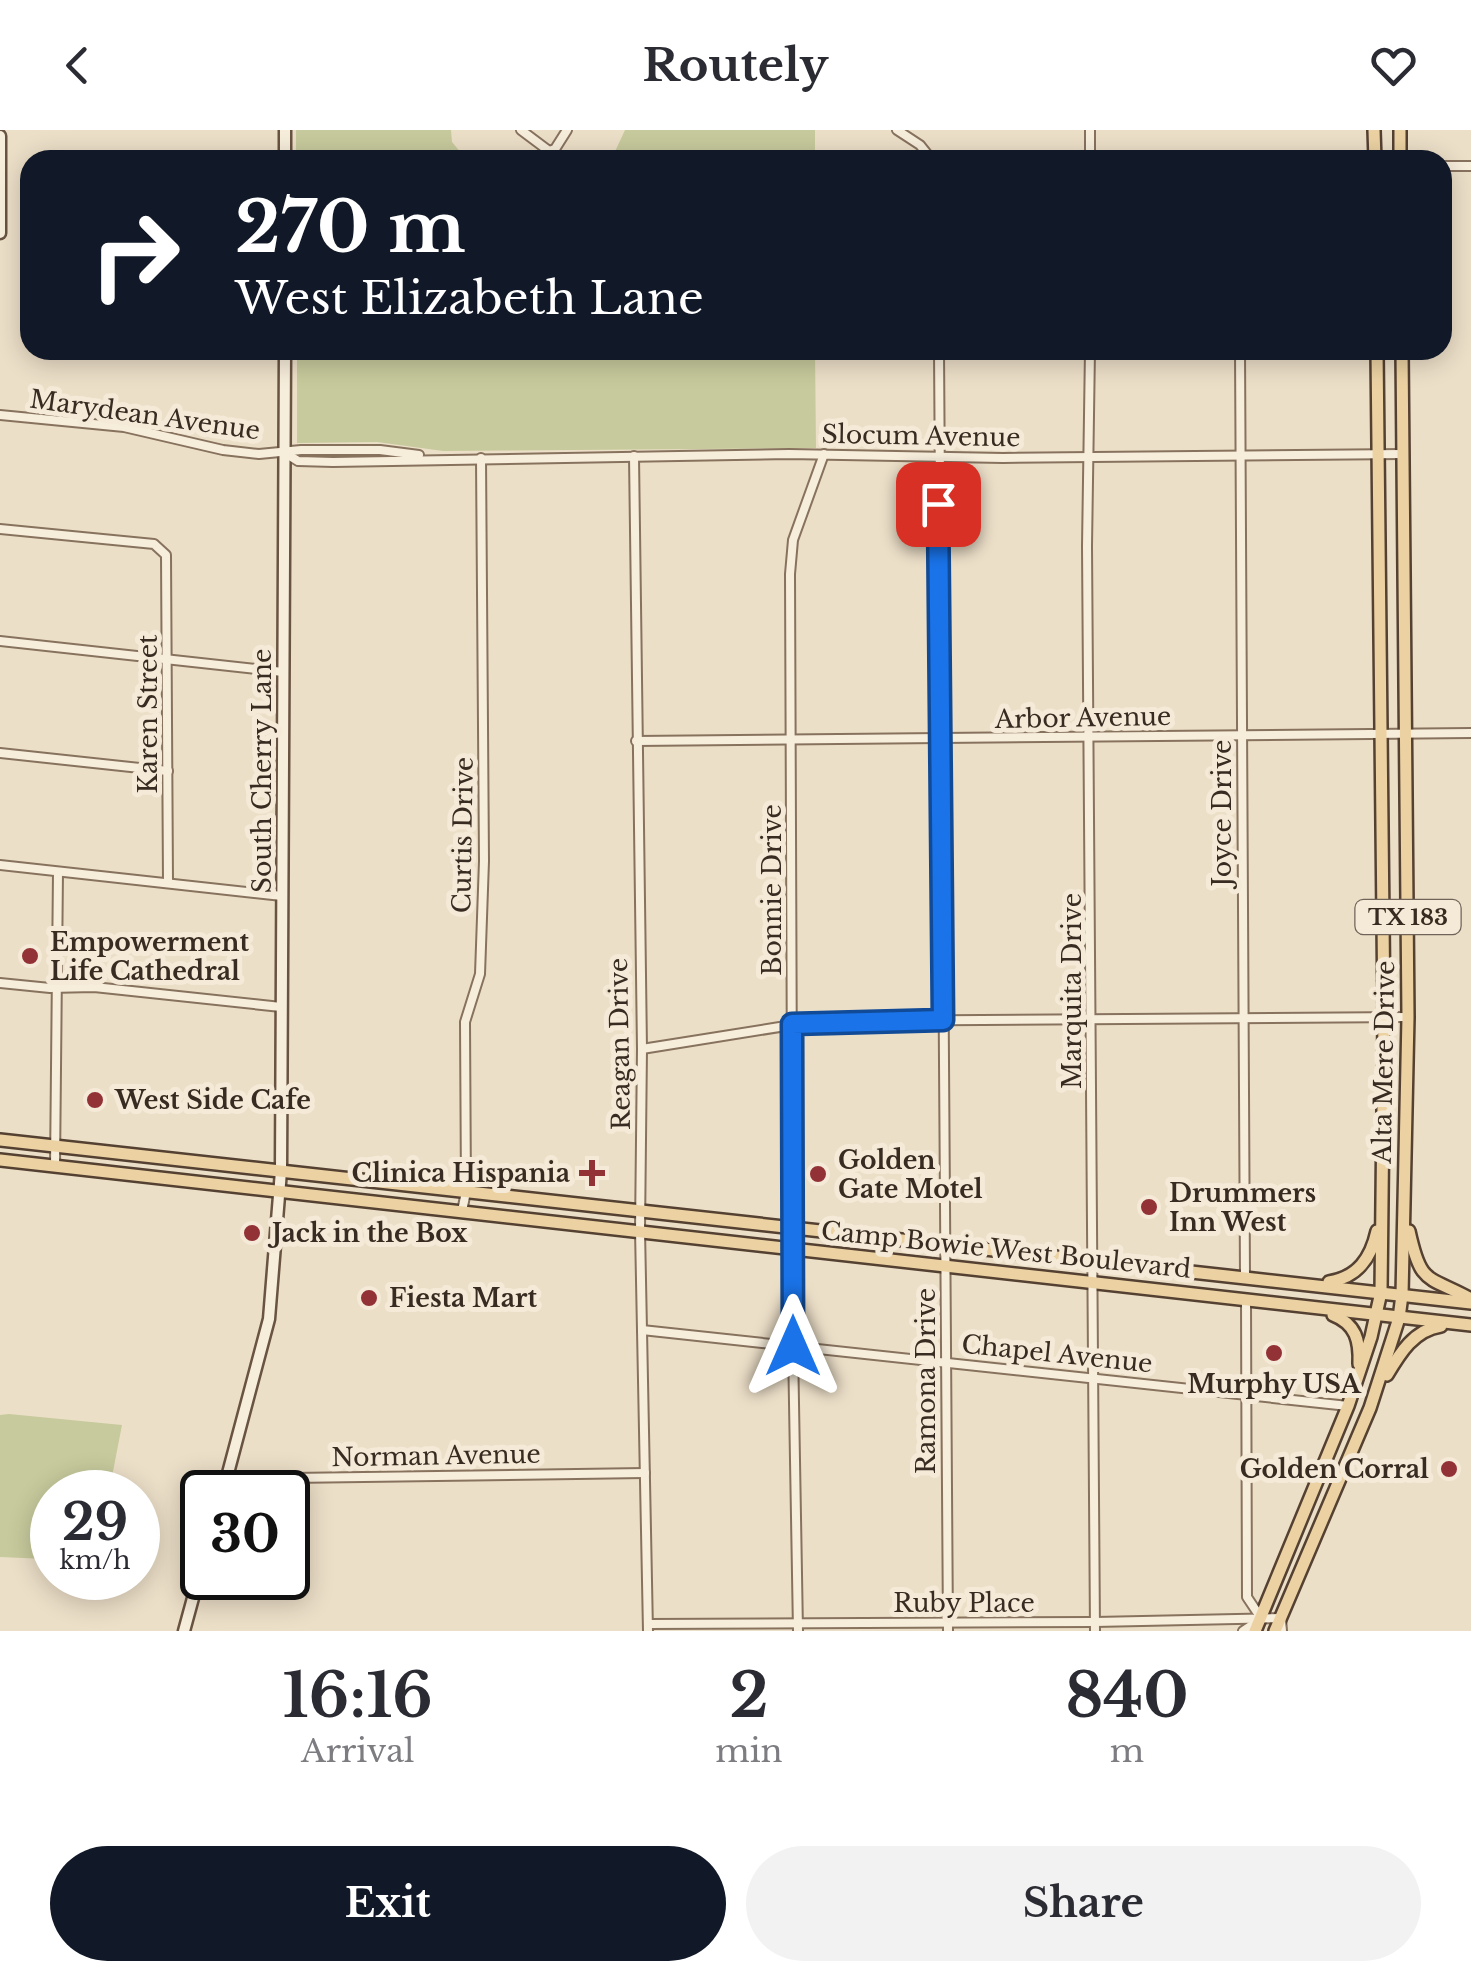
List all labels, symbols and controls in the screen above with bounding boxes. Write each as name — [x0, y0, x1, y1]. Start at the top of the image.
text: Routely — [643, 37, 828, 93]
icon: back — [50, 38, 105, 93]
icon: heart — [1366, 38, 1421, 93]
text: 270 m — [235, 184, 466, 271]
icon: right — [70, 190, 200, 320]
text: West Elizabeth Lane — [235, 270, 704, 326]
street label: Marydean Avenue — [28, 383, 262, 447]
street label: Slocum Avenue — [821, 419, 1021, 453]
pin — [896, 462, 981, 547]
icon: arrive — [911, 477, 966, 532]
street label: Karen Street — [133, 634, 164, 793]
street label: South Cherry Lane — [247, 649, 278, 893]
street label: Arbor Avenue — [993, 701, 1172, 735]
street label: Joyce Drive — [1207, 740, 1238, 889]
street label: Curtis Drive — [446, 756, 480, 914]
street label: Bonnie Drive — [757, 804, 788, 976]
street label: Marquita Drive — [1057, 893, 1088, 1089]
road number: TX 183 — [1356, 900, 1460, 934]
place label: Empowerment Life Cathedral — [50, 927, 249, 987]
marker: Empowerment Life Cathedral — [19, 945, 41, 967]
street label: Reagan Drive — [603, 958, 637, 1130]
street label: Alta Mere Drive — [1367, 960, 1401, 1165]
place label: West Side Cafe — [114, 1085, 311, 1116]
marker: West Side Cafe — [84, 1089, 106, 1111]
place label: Golden Gate Motel — [838, 1145, 983, 1205]
place label: Clinica Hispania — [352, 1158, 571, 1189]
marker: Clinica Hispania — [579, 1160, 605, 1186]
marker: Golden Gate Motel — [807, 1163, 829, 1185]
place label: Drummers Inn West — [1169, 1178, 1316, 1238]
marker: Drummers Inn West — [1138, 1196, 1160, 1218]
street label: Camp Bowie West Boulevard — [819, 1215, 1193, 1285]
place label: Jack in the Box — [267, 1218, 468, 1249]
marker: Jack in the Box — [241, 1222, 263, 1244]
place label: Fiesta Mart — [389, 1283, 538, 1314]
marker: Fiesta Mart — [358, 1287, 380, 1309]
street label: Ramona Drive — [911, 1288, 942, 1474]
position arrow — [741, 1294, 845, 1398]
street label: Chapel Avenue — [960, 1329, 1154, 1379]
marker: Murphy USA — [1263, 1342, 1285, 1364]
place label: Murphy USA — [1187, 1369, 1361, 1400]
street label: Norman Avenue — [331, 1439, 541, 1473]
place label: Golden Corral — [1240, 1454, 1429, 1485]
marker: Golden Corral — [1438, 1458, 1460, 1480]
speed limit sign: 30 — [180, 1470, 310, 1600]
text: 29 — [62, 1491, 128, 1554]
text: km/h — [60, 1545, 130, 1576]
street label: Ruby Place — [893, 1588, 1035, 1619]
text: 16:16 — [283, 1659, 433, 1733]
text: 2 — [729, 1659, 769, 1733]
text: 840 — [1065, 1659, 1188, 1733]
text: Arrival — [301, 1731, 414, 1771]
text: min — [715, 1731, 783, 1771]
text: m — [1110, 1731, 1144, 1771]
button: Exit — [50, 1846, 726, 1961]
button: Share — [746, 1846, 1421, 1961]

